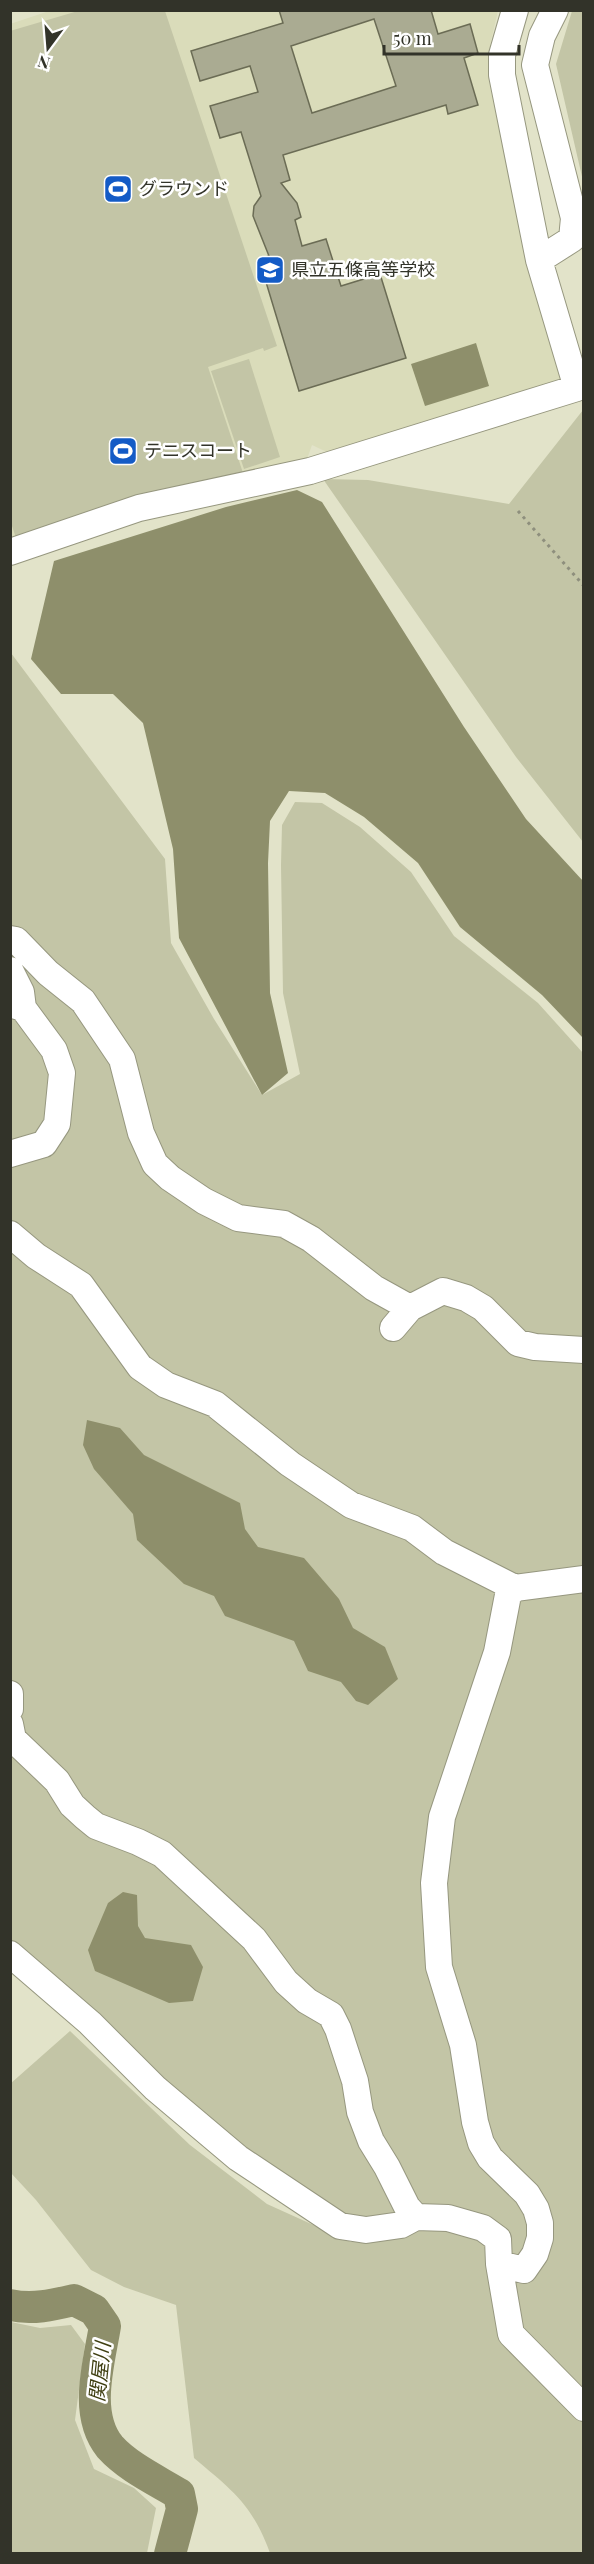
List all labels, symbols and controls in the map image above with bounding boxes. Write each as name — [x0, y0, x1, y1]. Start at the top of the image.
north arrow — [18, 18, 78, 78]
scale bar — [384, 18, 519, 56]
text: 50 m — [393, 26, 432, 50]
text: N — [35, 51, 52, 75]
sports icon: グラウンド — [102, 173, 134, 205]
place label: グラウンド — [139, 176, 229, 200]
school or university icon: 県立五條高等学校 — [254, 254, 286, 286]
place label: 県立五條高等学校 — [291, 257, 435, 281]
sports icon: テニスコート — [107, 435, 139, 467]
place label: テニスコート — [144, 438, 252, 462]
water label: 関屋川 — [82, 2339, 115, 2403]

